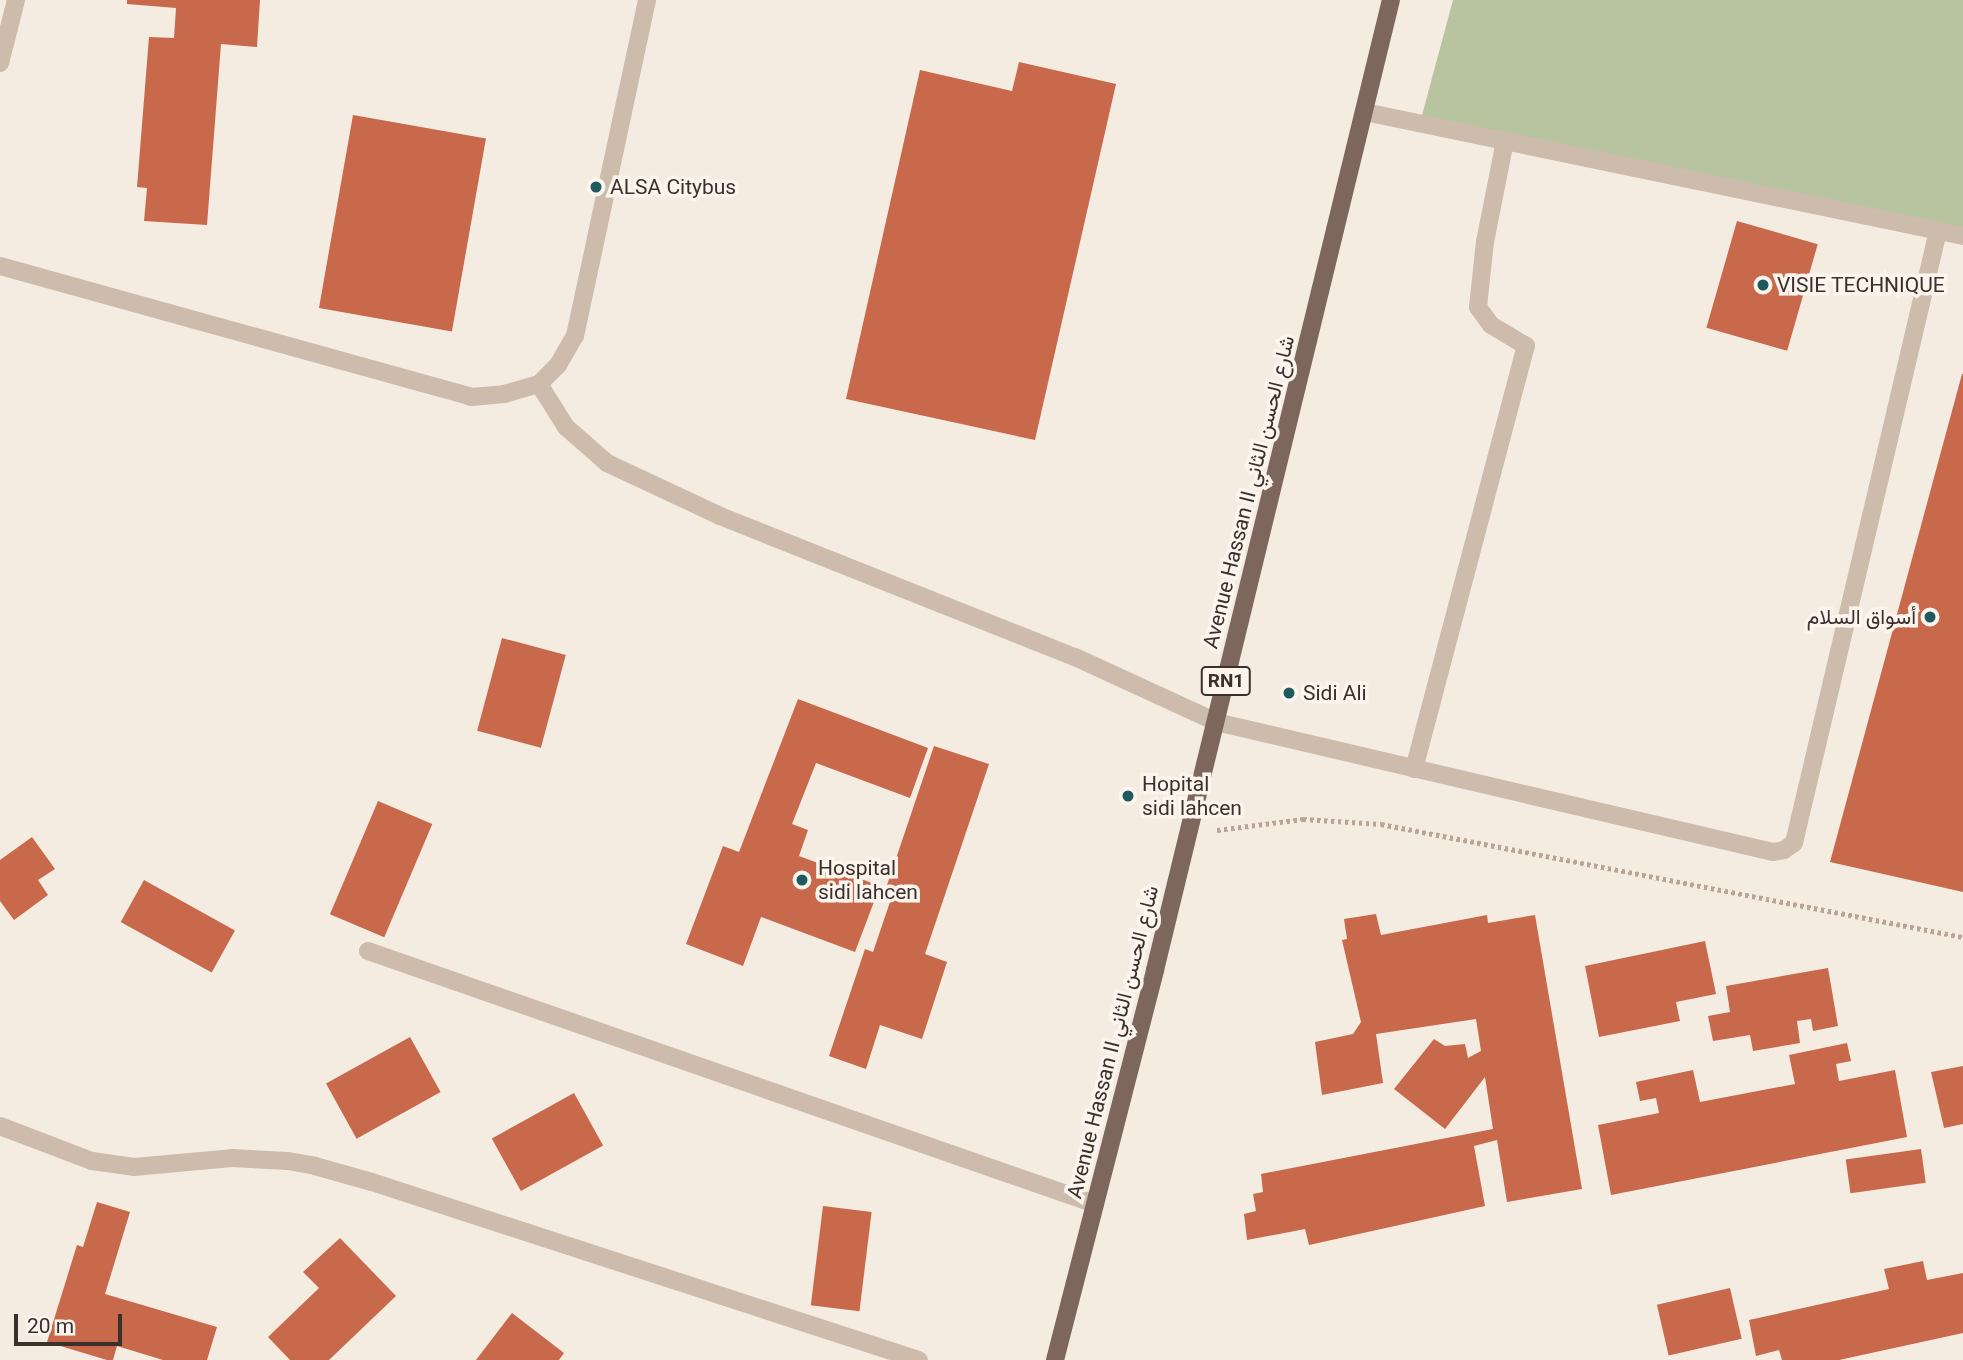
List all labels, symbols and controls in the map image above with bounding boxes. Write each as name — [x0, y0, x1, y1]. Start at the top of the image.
place label: ALSA Citybus — [610, 174, 736, 200]
marker: ALSA Citybus — [588, 179, 604, 195]
place label: VISIE TECHNIQUE — [1777, 272, 1945, 298]
marker: VISIE TECHNIQUE — [1755, 277, 1771, 293]
street label: Avenue Hassan II شارع الحسن الثاني — [1198, 333, 1300, 651]
place label: أسواق السلام — [1807, 604, 1916, 630]
marker: أسواق السلام — [1922, 609, 1938, 625]
road number: RN1 — [1200, 666, 1252, 696]
place label: Sidi Ali — [1303, 680, 1367, 706]
marker: Sidi Ali — [1281, 685, 1297, 701]
place label: Hopital sidi lahcen — [1142, 771, 1242, 821]
marker: Hopital sidi lahcen — [1120, 788, 1136, 804]
place label: Hospital sidi lahcen — [818, 855, 918, 905]
marker: Hospital sidi lahcen — [792, 870, 812, 890]
street label: Avenue Hassan II شارع الحسن الثاني — [1062, 883, 1164, 1201]
scale bar — [18, 1300, 126, 1344]
text: 20 m — [27, 1314, 74, 1338]

